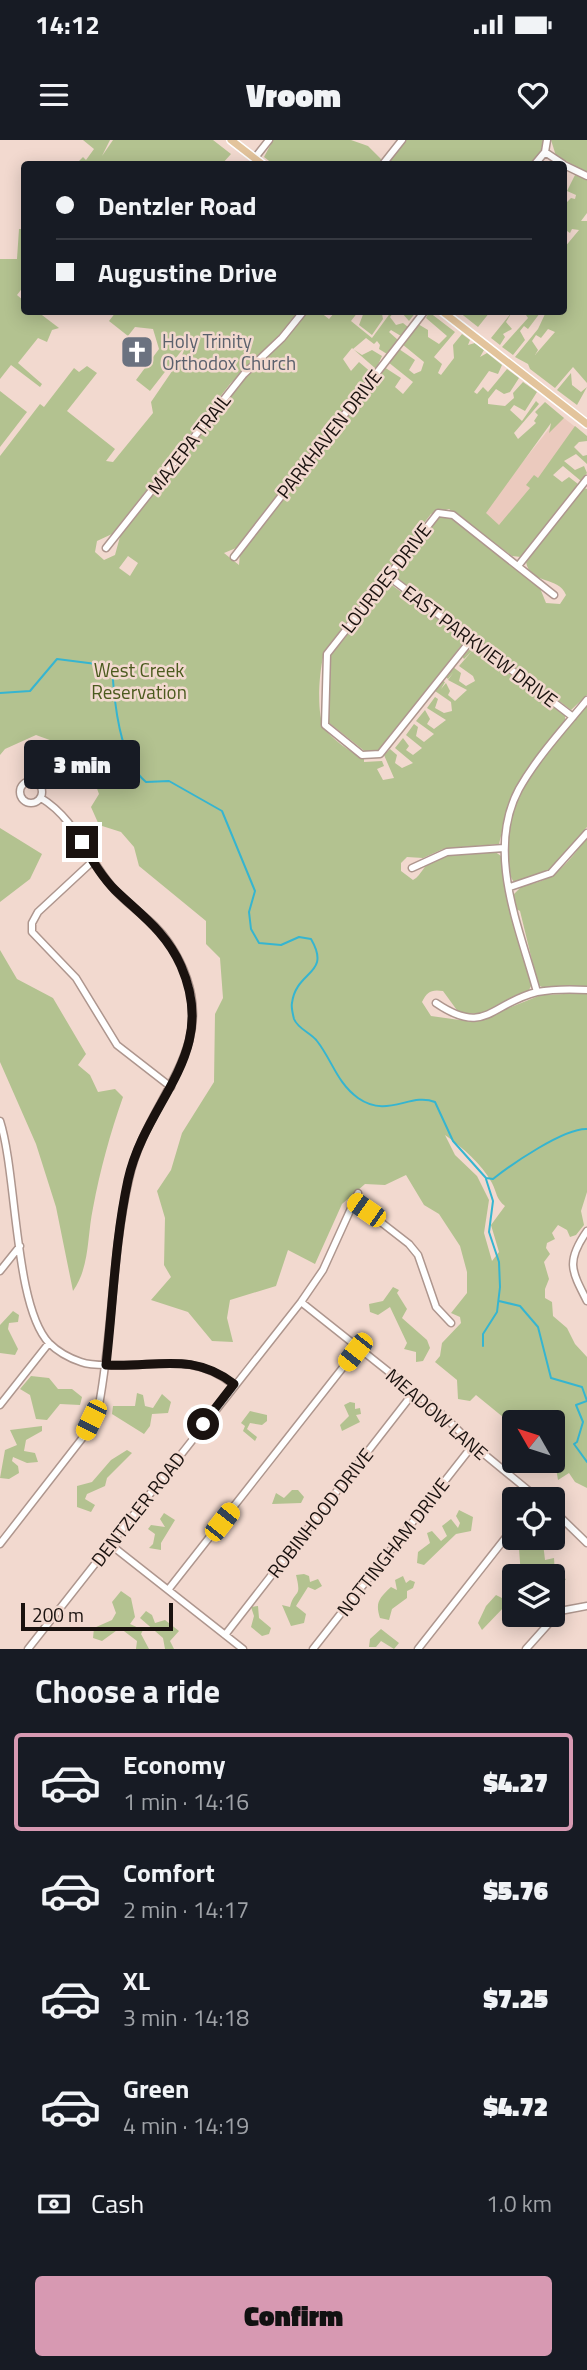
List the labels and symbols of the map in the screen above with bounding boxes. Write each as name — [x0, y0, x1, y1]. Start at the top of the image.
place label: Holy Trinity Orthodox Church — [162, 326, 296, 377]
church icon: Holy Trinity Orthodox Church — [118, 333, 156, 371]
street label: PARKHAVEN DRIVE — [269, 363, 388, 504]
street label: MAZEPA TRAIL — [140, 387, 237, 500]
street label: LOURDES DRIVE — [333, 517, 438, 639]
street label: EAST PARKVIEW DRIVE — [396, 577, 564, 714]
park label: West Creek Reservation — [91, 655, 187, 706]
callout: 3 min — [24, 740, 140, 790]
route end — [66, 826, 98, 858]
car — [343, 1189, 390, 1231]
car — [334, 1329, 377, 1375]
street label: MEADOW LANE — [380, 1361, 495, 1466]
car — [73, 1397, 110, 1443]
route start — [187, 1408, 219, 1440]
north arrow — [502, 1410, 565, 1474]
street label: ROBINHOOD DRIVE — [260, 1442, 380, 1584]
street label: DENTZLER ROAD — [83, 1445, 192, 1572]
street label: NOTTINGHAM DRIVE — [329, 1471, 456, 1622]
car — [201, 1499, 244, 1545]
scale bar — [21, 1600, 173, 1632]

